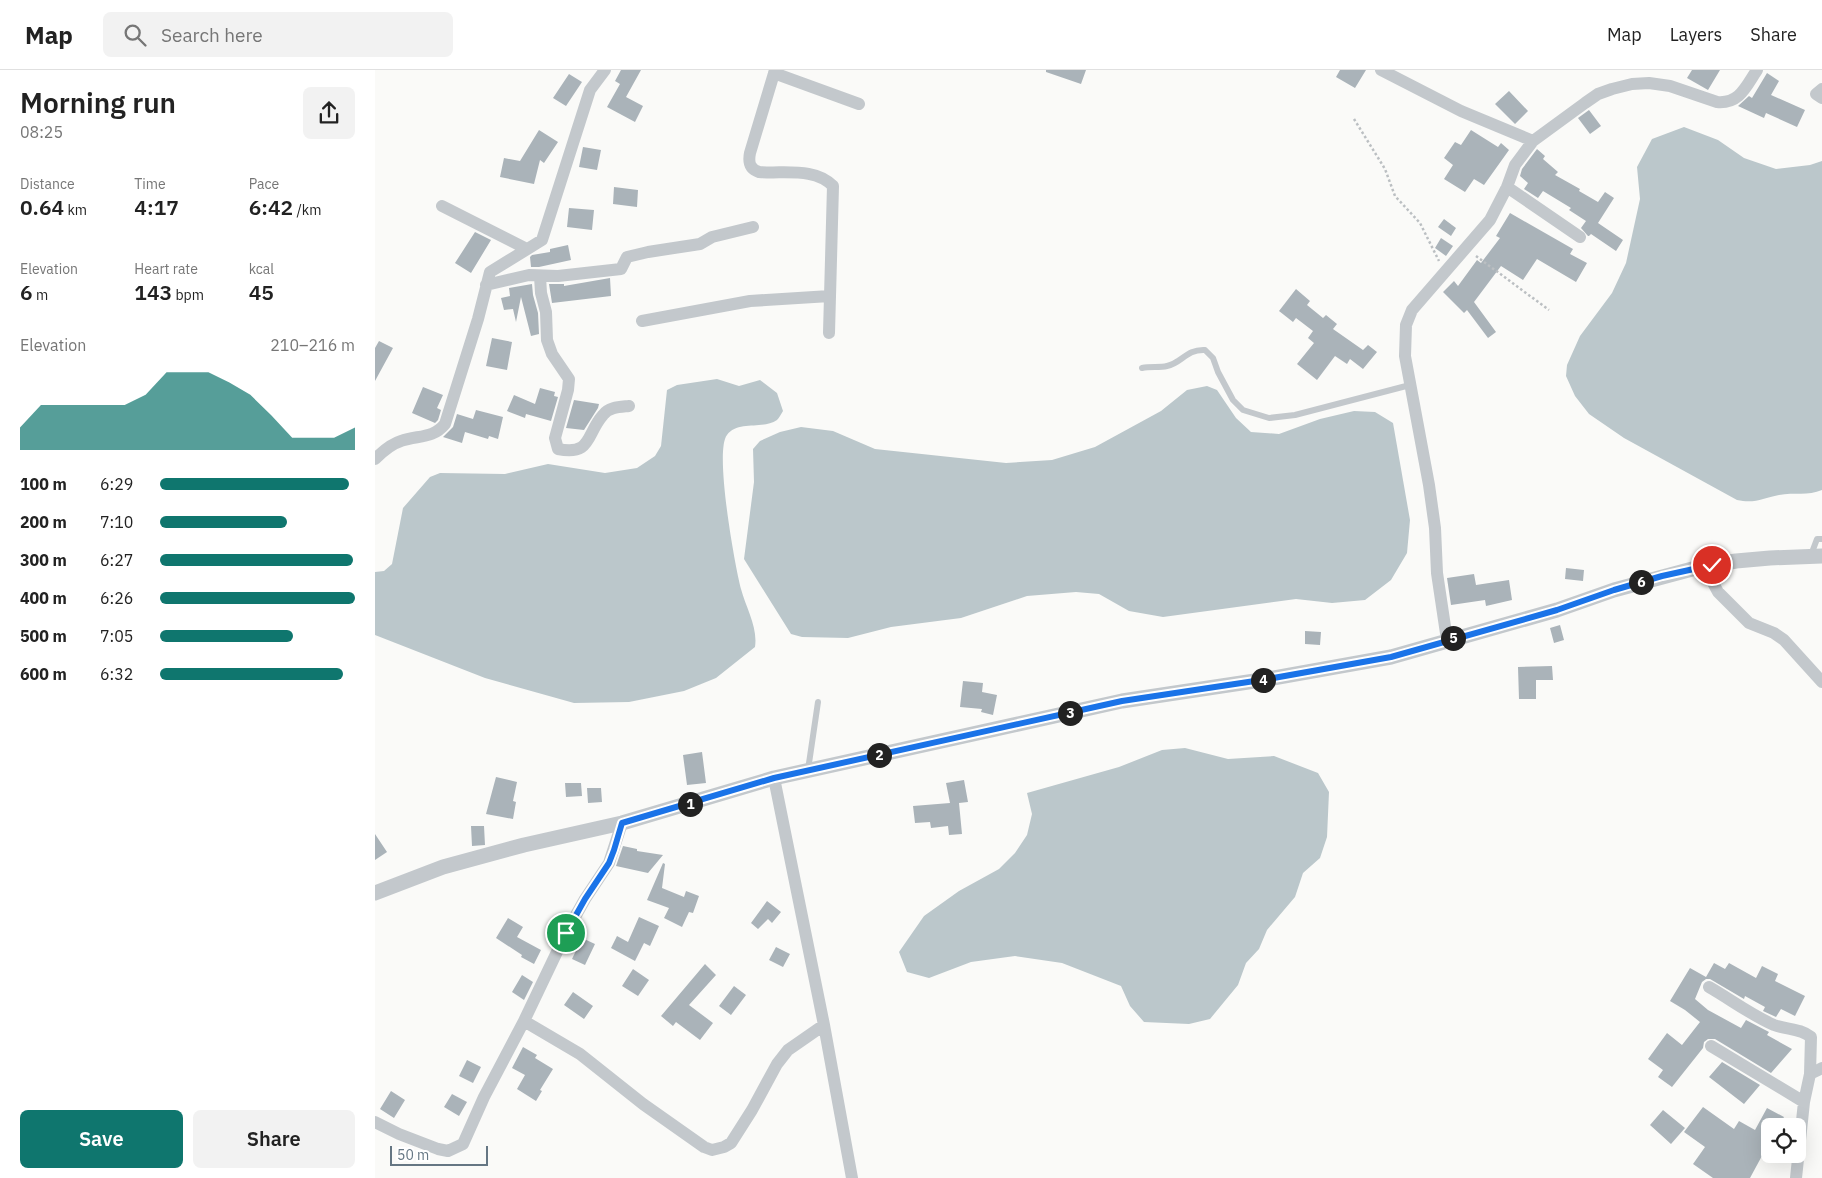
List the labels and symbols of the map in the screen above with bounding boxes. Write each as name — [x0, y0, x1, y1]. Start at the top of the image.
pin — [1691, 544, 1733, 586]
pin: 6 — [1629, 570, 1653, 594]
pin: 5 — [1441, 626, 1465, 650]
pin: 4 — [1251, 668, 1275, 692]
pin: 3 — [1057, 700, 1083, 726]
pin: 2 — [867, 742, 891, 768]
pin: 1 — [677, 792, 703, 816]
pin — [545, 912, 587, 954]
scale bar — [390, 1143, 487, 1166]

